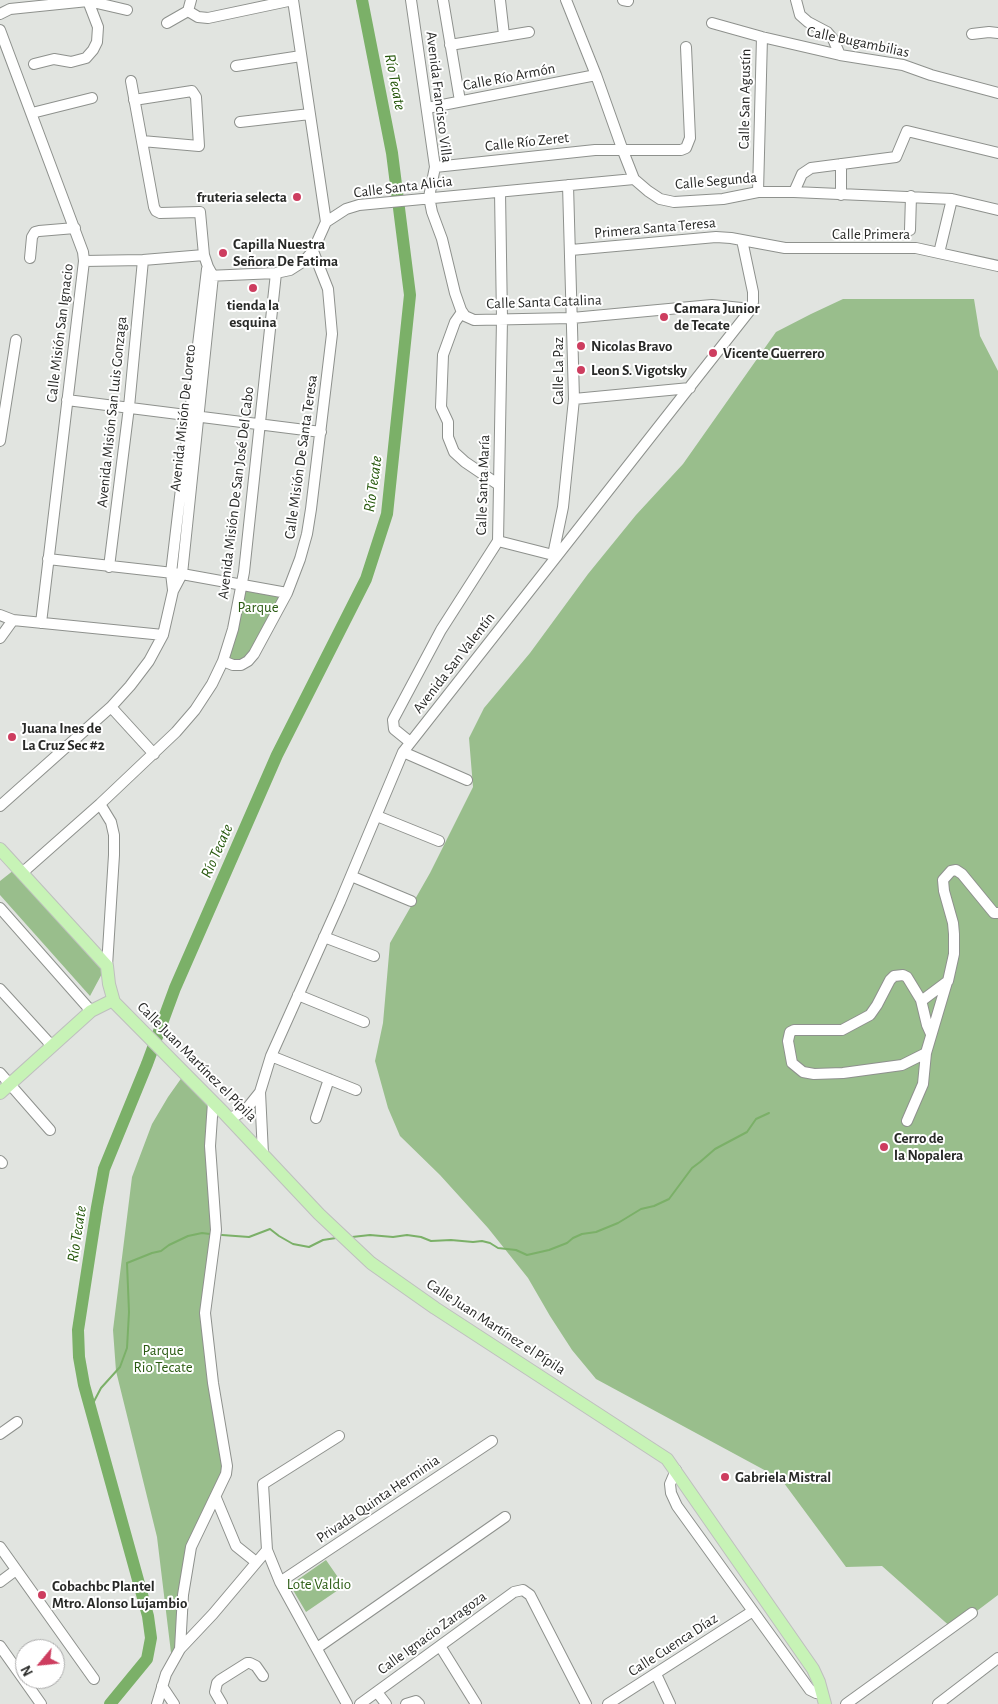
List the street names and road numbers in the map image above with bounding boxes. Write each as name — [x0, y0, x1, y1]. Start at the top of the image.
street label: Calle Bugambilias — [805, 22, 911, 62]
street label: Avenida Francisco Villa — [422, 30, 456, 164]
street label: Calle San Agustín — [735, 49, 755, 149]
street label: Calle Río Armón — [461, 59, 557, 95]
street label: Calle Río Zeret — [484, 129, 570, 155]
street label: Calle Segunda — [674, 168, 758, 194]
street label: Calle Santa Alicia — [353, 172, 453, 202]
street label: Primera Santa Teresa — [593, 214, 717, 242]
street label: Calle Primera — [832, 225, 910, 243]
street label: Calle Misión San Ignacio — [43, 263, 77, 403]
street label: Calle Santa Catalina — [486, 291, 602, 313]
street label: Avenida Misión San Luis Gonzaga — [93, 316, 131, 508]
street label: Calle La Paz — [549, 337, 567, 405]
street label: Avenida Misión De Loreto — [166, 343, 200, 493]
street label: Calle Misión De Santa Teresa — [281, 374, 321, 540]
street label: Avenida Misión De San José Del Cabo — [214, 386, 258, 600]
street label: Calle Santa María — [472, 434, 494, 536]
street label: Avenida San Valentín — [409, 609, 499, 717]
street label: Calle Juan Martínez el Pípila — [133, 998, 261, 1126]
street label: Calle Juan Martínez el Pípila — [423, 1275, 569, 1379]
street label: Privada Quinta Herminia — [313, 1451, 443, 1547]
street label: Calle Ignacio Zaragoza — [374, 1587, 490, 1679]
street label: Calle Cuenca Díaz — [625, 1609, 721, 1681]

